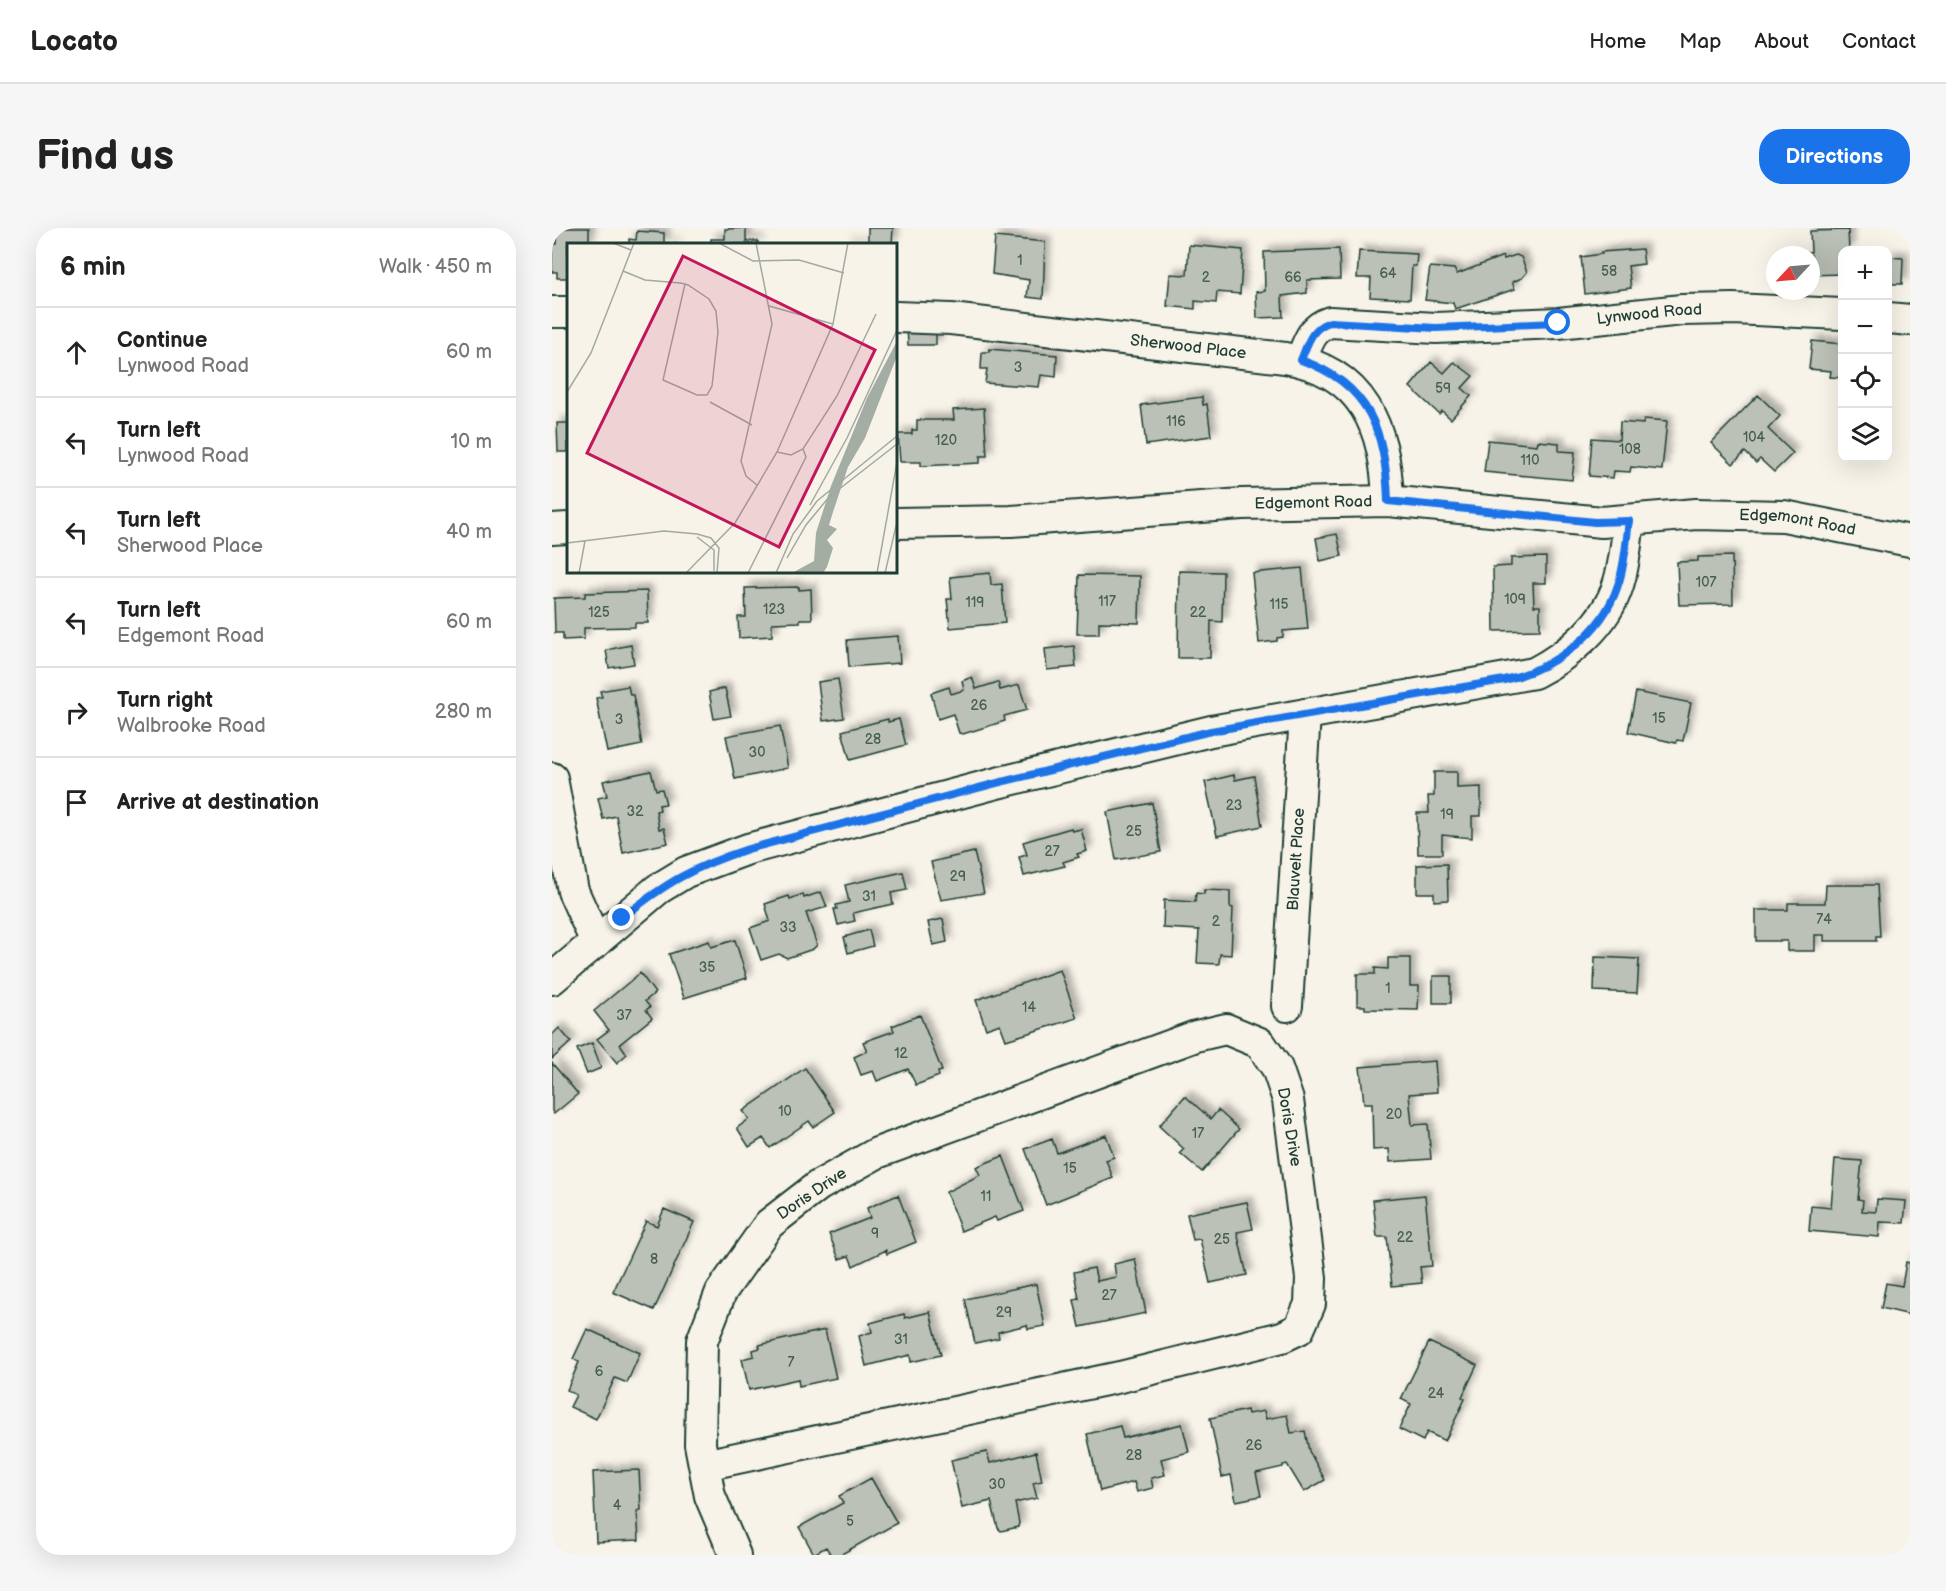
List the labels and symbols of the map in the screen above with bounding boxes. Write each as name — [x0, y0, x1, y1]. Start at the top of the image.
inset map — [567, 243, 897, 573]
north arrow — [1766, 246, 1820, 300]
house number: 1 — [1017, 252, 1023, 269]
house number: 58 — [1601, 263, 1617, 280]
house number: 64 — [1379, 265, 1397, 282]
house number: 2 — [1202, 269, 1211, 286]
house number: 66 — [1284, 269, 1302, 286]
street label: Lynwood Road — [1596, 300, 1702, 328]
route start — [1544, 309, 1570, 335]
street label: Sherwood Place — [1129, 331, 1248, 363]
house number: 3 — [1014, 359, 1022, 376]
house number: 59 — [1435, 380, 1451, 397]
house number: 116 — [1166, 413, 1186, 430]
house number: 104 — [1743, 429, 1766, 446]
house number: 120 — [935, 432, 957, 449]
house number: 108 — [1619, 441, 1641, 458]
house number: 110 — [1520, 452, 1540, 469]
street label: Edgemont Road — [1254, 492, 1372, 513]
street label: Edgemont Road — [1739, 505, 1857, 539]
house number: 107 — [1696, 574, 1716, 591]
house number: 109 — [1504, 591, 1526, 608]
house number: 117 — [1098, 593, 1116, 610]
house number: 119 — [966, 594, 984, 611]
house number: 115 — [1270, 596, 1288, 613]
house number: 123 — [763, 601, 785, 618]
house number: 125 — [588, 604, 610, 621]
house number: 22 — [1190, 604, 1207, 621]
house number: 26 — [971, 697, 988, 714]
house number: 15 — [1652, 710, 1666, 727]
house number: 3 — [615, 711, 623, 728]
house number: 28 — [865, 731, 881, 748]
house number: 30 — [749, 744, 765, 761]
house number: 23 — [1226, 797, 1242, 814]
house number: 32 — [627, 803, 644, 820]
house number: 19 — [1440, 806, 1454, 823]
street label: Blauvelt Place — [1283, 807, 1309, 911]
house number: 25 — [1126, 823, 1142, 840]
house number: 27 — [1044, 843, 1060, 860]
house number: 29 — [950, 868, 966, 885]
house number: 31 — [862, 888, 876, 905]
route end — [608, 904, 634, 930]
house number: 74 — [1816, 911, 1832, 928]
house number: 2 — [1212, 913, 1221, 930]
house number: 33 — [779, 919, 797, 936]
house number: 35 — [699, 959, 715, 976]
house number: 1 — [1385, 980, 1391, 997]
house number: 14 — [1022, 999, 1036, 1016]
house number: 37 — [616, 1007, 632, 1024]
house number: 12 — [894, 1045, 909, 1062]
street label: Doris Drive — [1273, 1086, 1305, 1168]
house number: 10 — [778, 1103, 792, 1120]
house number: 20 — [1386, 1106, 1402, 1123]
house number: 17 — [1192, 1125, 1204, 1142]
house number: 15 — [1063, 1160, 1077, 1177]
street label: Doris Drive — [774, 1163, 851, 1224]
house number: 11 — [981, 1188, 991, 1205]
house number: 9 — [871, 1225, 879, 1242]
house number: 22 — [1397, 1229, 1414, 1246]
house number: 25 — [1214, 1231, 1230, 1248]
house number: 8 — [650, 1251, 658, 1268]
house number: 27 — [1101, 1287, 1117, 1304]
house number: 29 — [996, 1304, 1012, 1321]
house number: 31 — [894, 1331, 908, 1348]
house number: 7 — [788, 1354, 795, 1371]
house number: 6 — [595, 1363, 604, 1380]
house number: 24 — [1428, 1385, 1445, 1402]
house number: 26 — [1246, 1437, 1263, 1454]
house number: 28 — [1126, 1447, 1142, 1464]
house number: 30 — [989, 1476, 1005, 1493]
house number: 4 — [613, 1497, 622, 1514]
house number: 5 — [846, 1513, 854, 1530]

